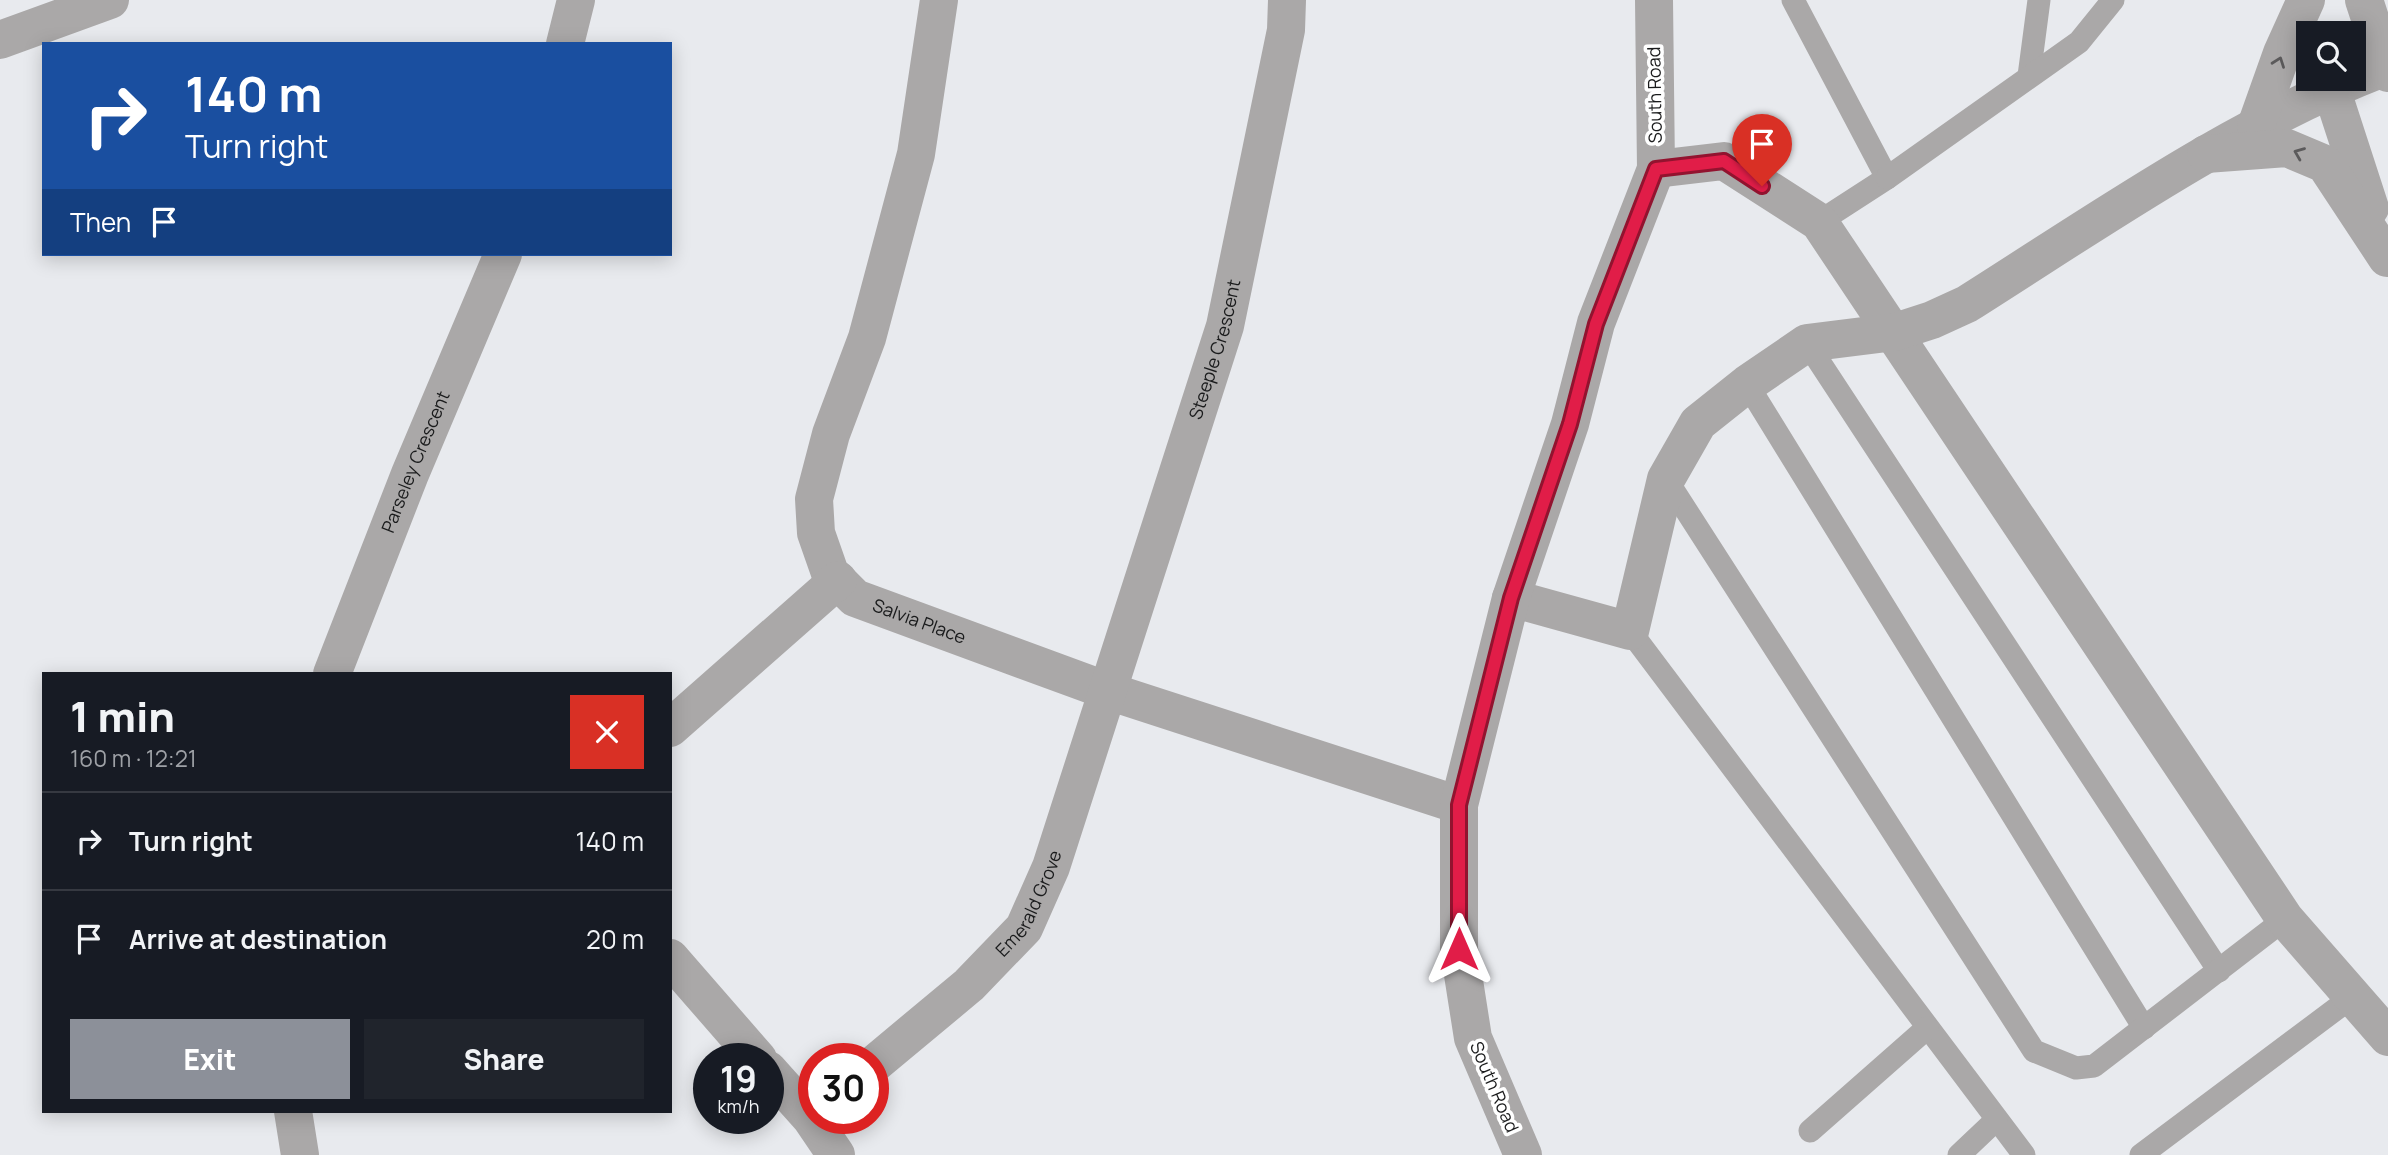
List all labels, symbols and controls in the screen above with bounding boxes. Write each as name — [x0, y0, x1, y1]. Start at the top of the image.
map controls — [2296, 21, 2366, 91]
button: search — [2296, 21, 2366, 91]
street label: South Road — [1641, 47, 1667, 144]
one-way arrow — [2270, 56, 2284, 68]
text: 140 m — [185, 60, 322, 127]
icon: right — [70, 70, 161, 161]
pin — [1732, 114, 1792, 186]
text: Turn right — [185, 124, 328, 168]
icon: arrive — [1743, 125, 1781, 163]
one-way arrow — [2293, 147, 2306, 161]
icon: arrive — [145, 203, 183, 241]
text: Then — [70, 204, 131, 240]
street label: Steeple Crescent — [1183, 277, 1245, 422]
street label: Parseley Crescent — [375, 387, 455, 536]
street label: Salvia Place — [870, 593, 969, 649]
text: 1 min — [70, 687, 175, 745]
button: close — [570, 695, 644, 769]
text: 160 m · 12:21 — [70, 742, 197, 774]
icon: right — [70, 822, 108, 860]
text: Turn right — [129, 823, 253, 859]
text: 140 m — [575, 823, 644, 859]
street label: Emerald Grove — [990, 847, 1067, 961]
position arrow — [1422, 912, 1496, 986]
icon: arrive — [70, 920, 108, 958]
text: Arrive at destination — [129, 921, 387, 957]
text: 20 m — [586, 921, 644, 957]
button: Exit — [70, 1019, 350, 1099]
button: Share — [364, 1019, 644, 1099]
street label: South Road — [1465, 1037, 1525, 1136]
speed limit sign: 30 — [798, 1043, 889, 1134]
text: 19 — [720, 1055, 757, 1103]
text: km/h — [718, 1094, 759, 1118]

